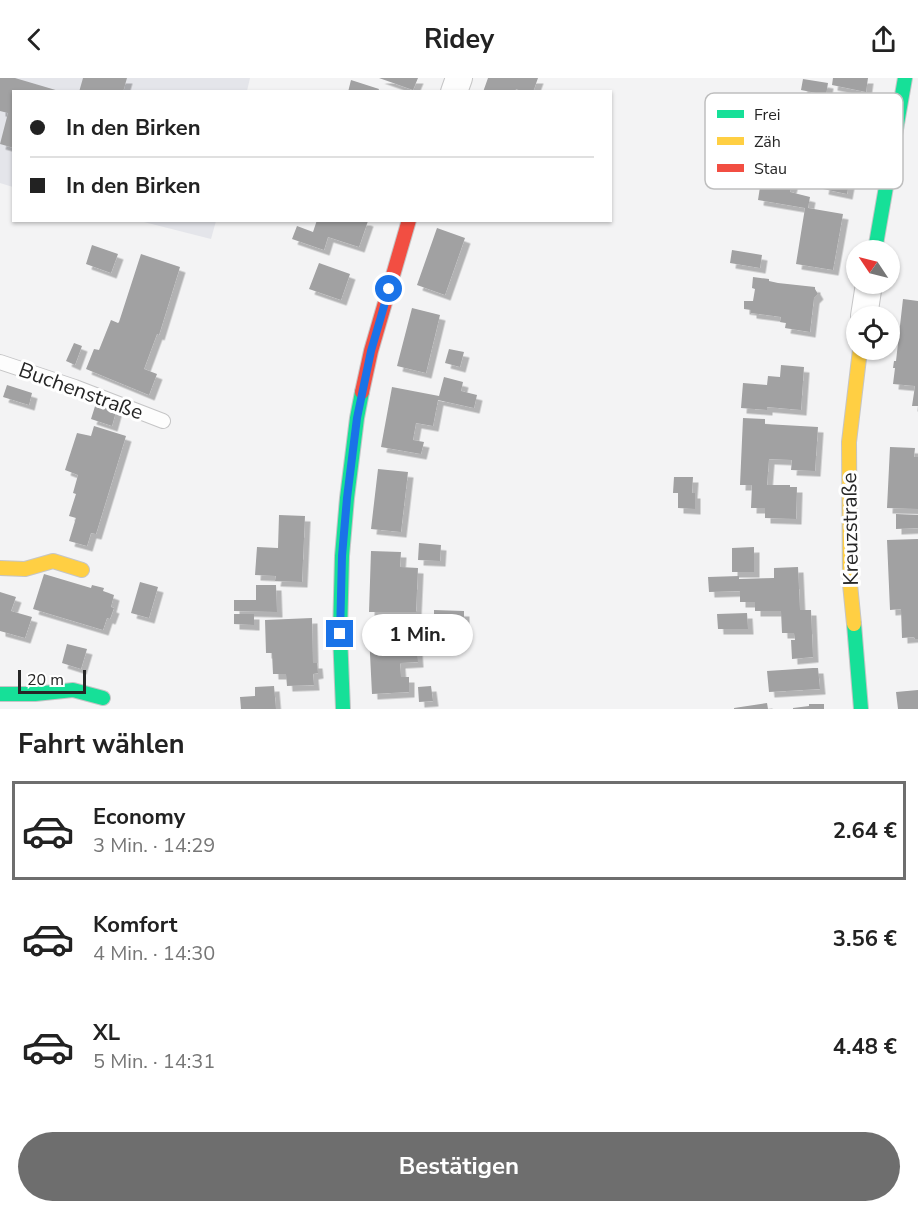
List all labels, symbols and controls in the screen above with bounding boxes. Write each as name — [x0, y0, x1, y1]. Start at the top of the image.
text: Ridey — [424, 21, 494, 58]
icon: back — [18, 23, 51, 56]
icon: share — [867, 23, 900, 56]
legend — [705, 93, 903, 189]
text: Frei — [754, 104, 780, 126]
text: In den Birken — [66, 113, 201, 143]
text: Zäh — [754, 131, 781, 153]
text: Stau — [754, 158, 787, 180]
text: In den Birken — [66, 171, 201, 201]
north arrow — [846, 240, 900, 294]
map controls — [846, 240, 900, 360]
route start — [375, 275, 402, 302]
button: locate — [846, 306, 900, 360]
street label: Buchenstraße — [15, 355, 147, 427]
street label: Kreuzstraße — [835, 472, 865, 586]
callout: 1 Min. — [361, 613, 472, 655]
route end — [326, 620, 353, 647]
text: 1 Min. — [389, 621, 446, 648]
scale bar — [18, 667, 86, 694]
text: 20 m — [27, 669, 64, 691]
text: Fahrt wählen — [18, 726, 184, 763]
text: Economy — [93, 802, 185, 832]
icon: car — [21, 804, 75, 858]
text: 2.64 € — [833, 816, 897, 846]
text: 3 Min. · 14:29 — [93, 832, 215, 859]
text: Komfort — [93, 910, 177, 940]
icon: car — [21, 912, 75, 966]
text: 3.56 € — [833, 924, 897, 954]
text: 4 Min. · 14:30 — [93, 940, 215, 967]
text: XL — [93, 1018, 120, 1048]
icon: car — [21, 1020, 75, 1074]
text: 4.48 € — [833, 1032, 897, 1062]
text: 5 Min. · 14:31 — [93, 1048, 215, 1075]
button: Bestätigen — [18, 1132, 900, 1201]

